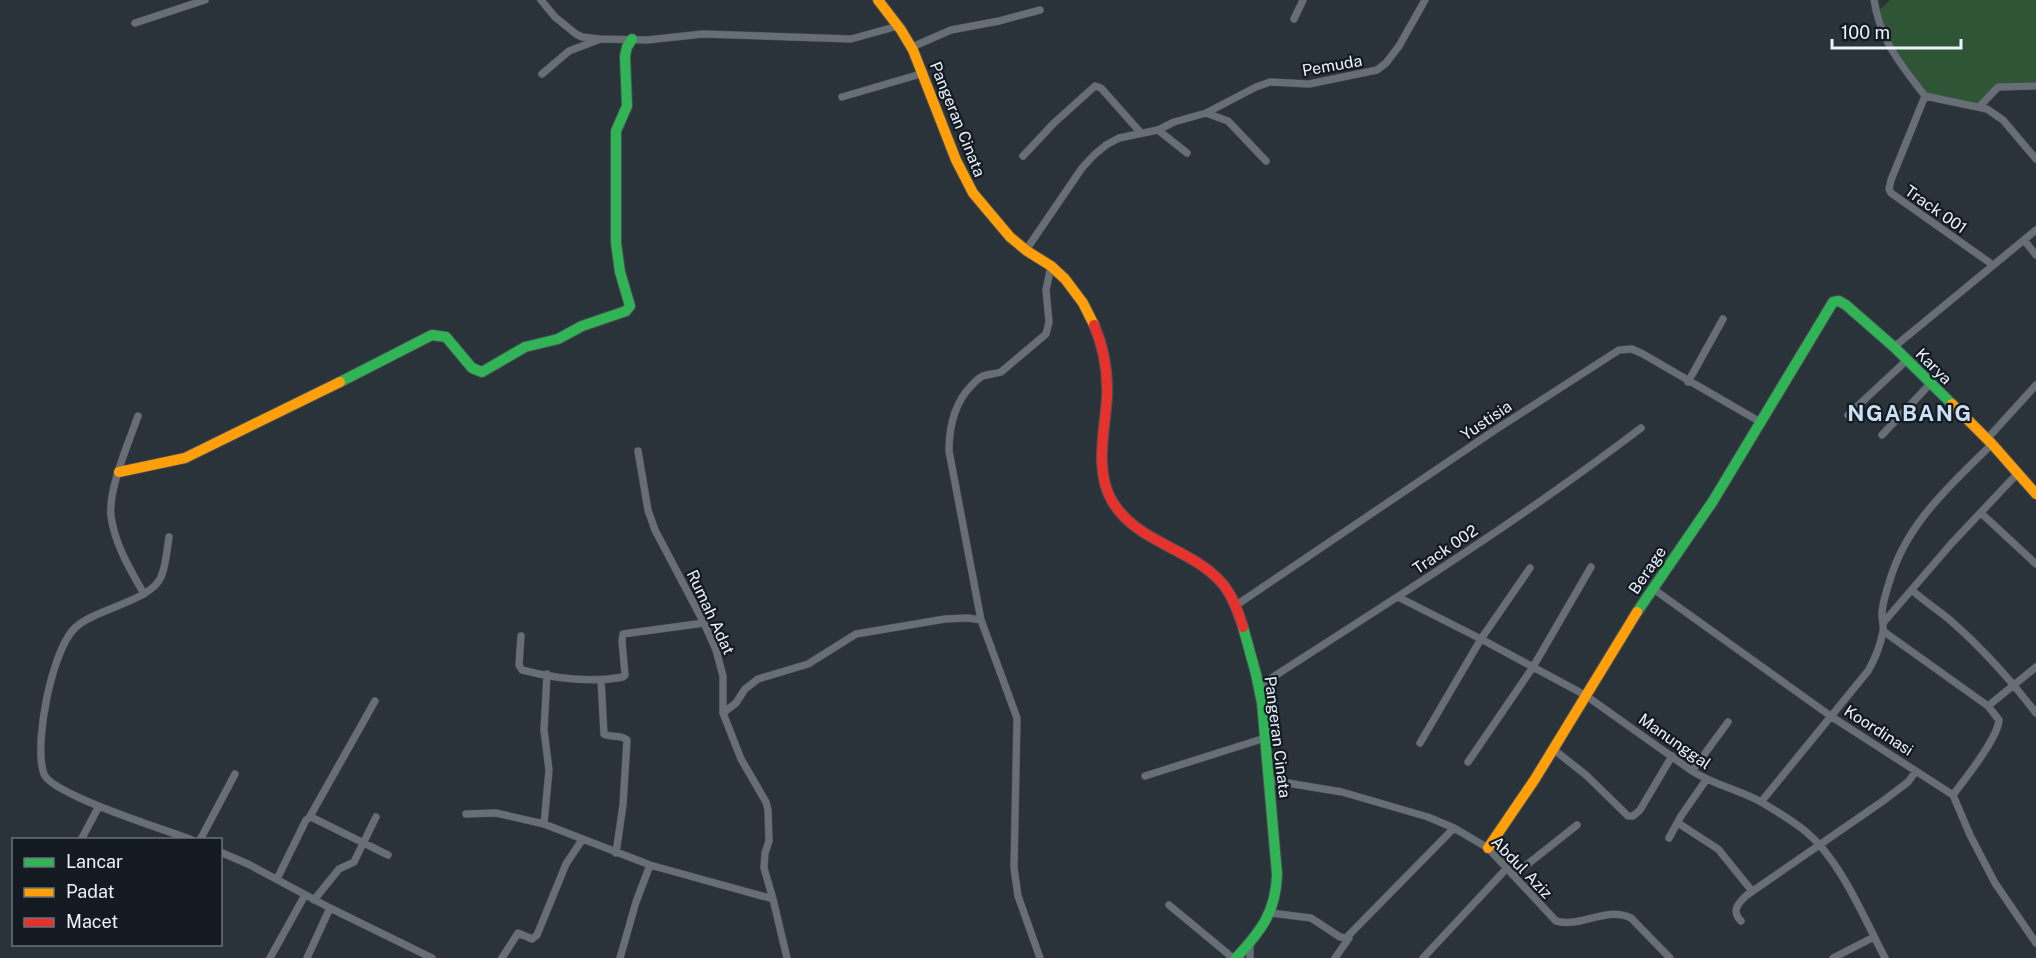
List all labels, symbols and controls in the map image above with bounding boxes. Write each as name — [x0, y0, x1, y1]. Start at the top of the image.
scale bar — [1832, 12, 1961, 50]
text: 100 m — [1841, 22, 1890, 43]
street label: Pemuda — [1301, 51, 1364, 80]
street label: Pangeran Cinata — [926, 59, 989, 180]
street label: Track 001 — [1901, 181, 1970, 238]
street label: Karya — [1912, 344, 1956, 388]
street label: Yustisia — [1457, 397, 1515, 444]
district label: NGABANG — [1847, 400, 1973, 426]
street label: Track 002 — [1409, 521, 1481, 578]
street label: Berage — [1625, 543, 1670, 598]
street label: Rumah Adat — [683, 567, 738, 658]
street label: Pangeran Cinata — [1261, 675, 1294, 799]
street label: Koordinasi — [1841, 701, 1917, 760]
street label: Manunggal — [1635, 710, 1715, 773]
street label: Abdul Aziz — [1487, 832, 1556, 903]
legend — [12, 838, 222, 946]
text: Lancar — [66, 851, 123, 872]
text: Padat — [66, 881, 115, 902]
text: Macet — [66, 911, 118, 932]

